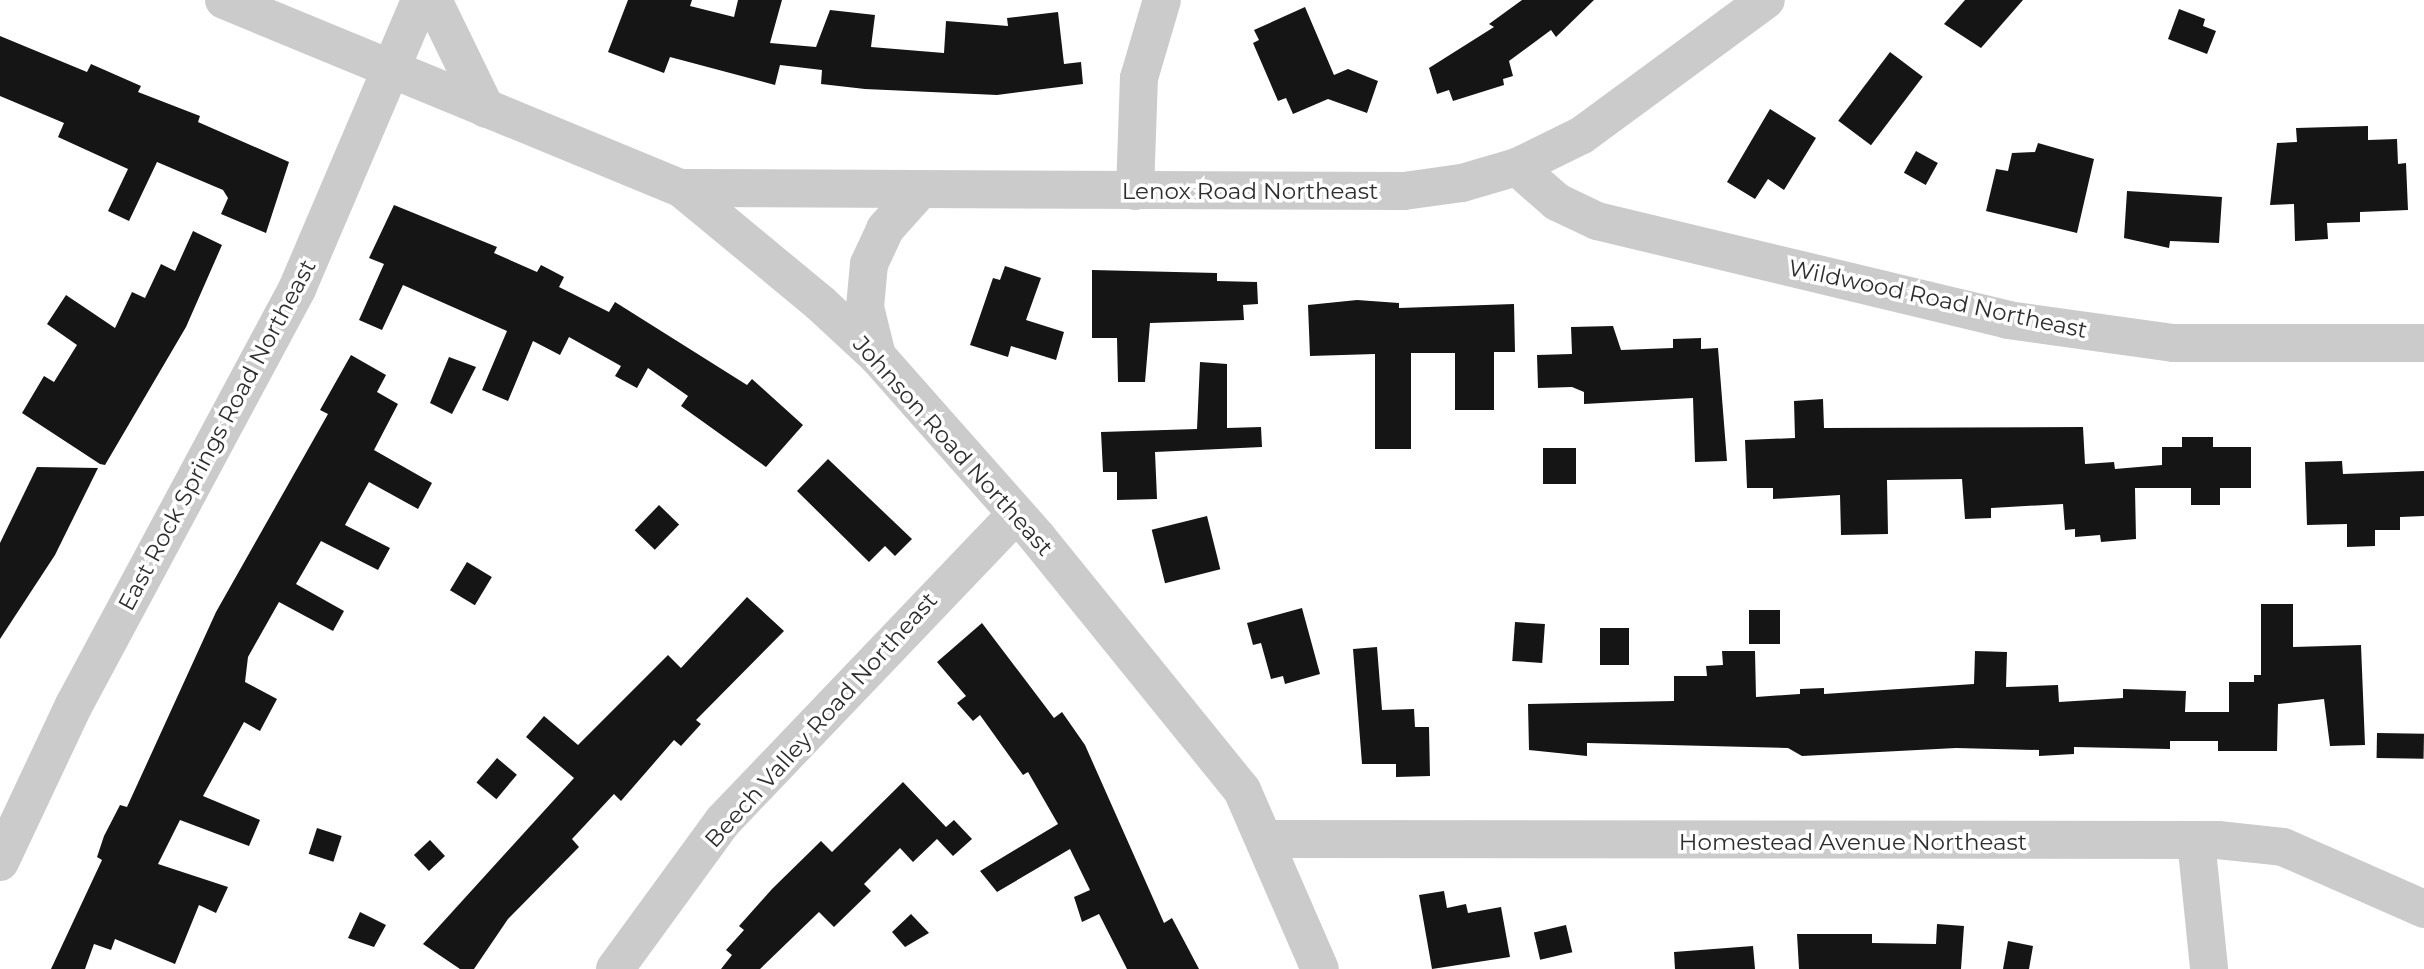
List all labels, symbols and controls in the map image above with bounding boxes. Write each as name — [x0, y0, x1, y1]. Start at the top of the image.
street label: Lenox Road Northeast — [1122, 177, 1378, 205]
street label: Wildwood Road Northeast — [1786, 254, 2090, 344]
street label: East Rock Springs Road Northeast — [112, 255, 322, 615]
street label: Johnson Road Northeast — [847, 331, 1059, 561]
street label: Beech Valley Road Northeast — [699, 587, 943, 853]
street label: Homestead Avenue Northeast — [1679, 828, 2027, 856]

